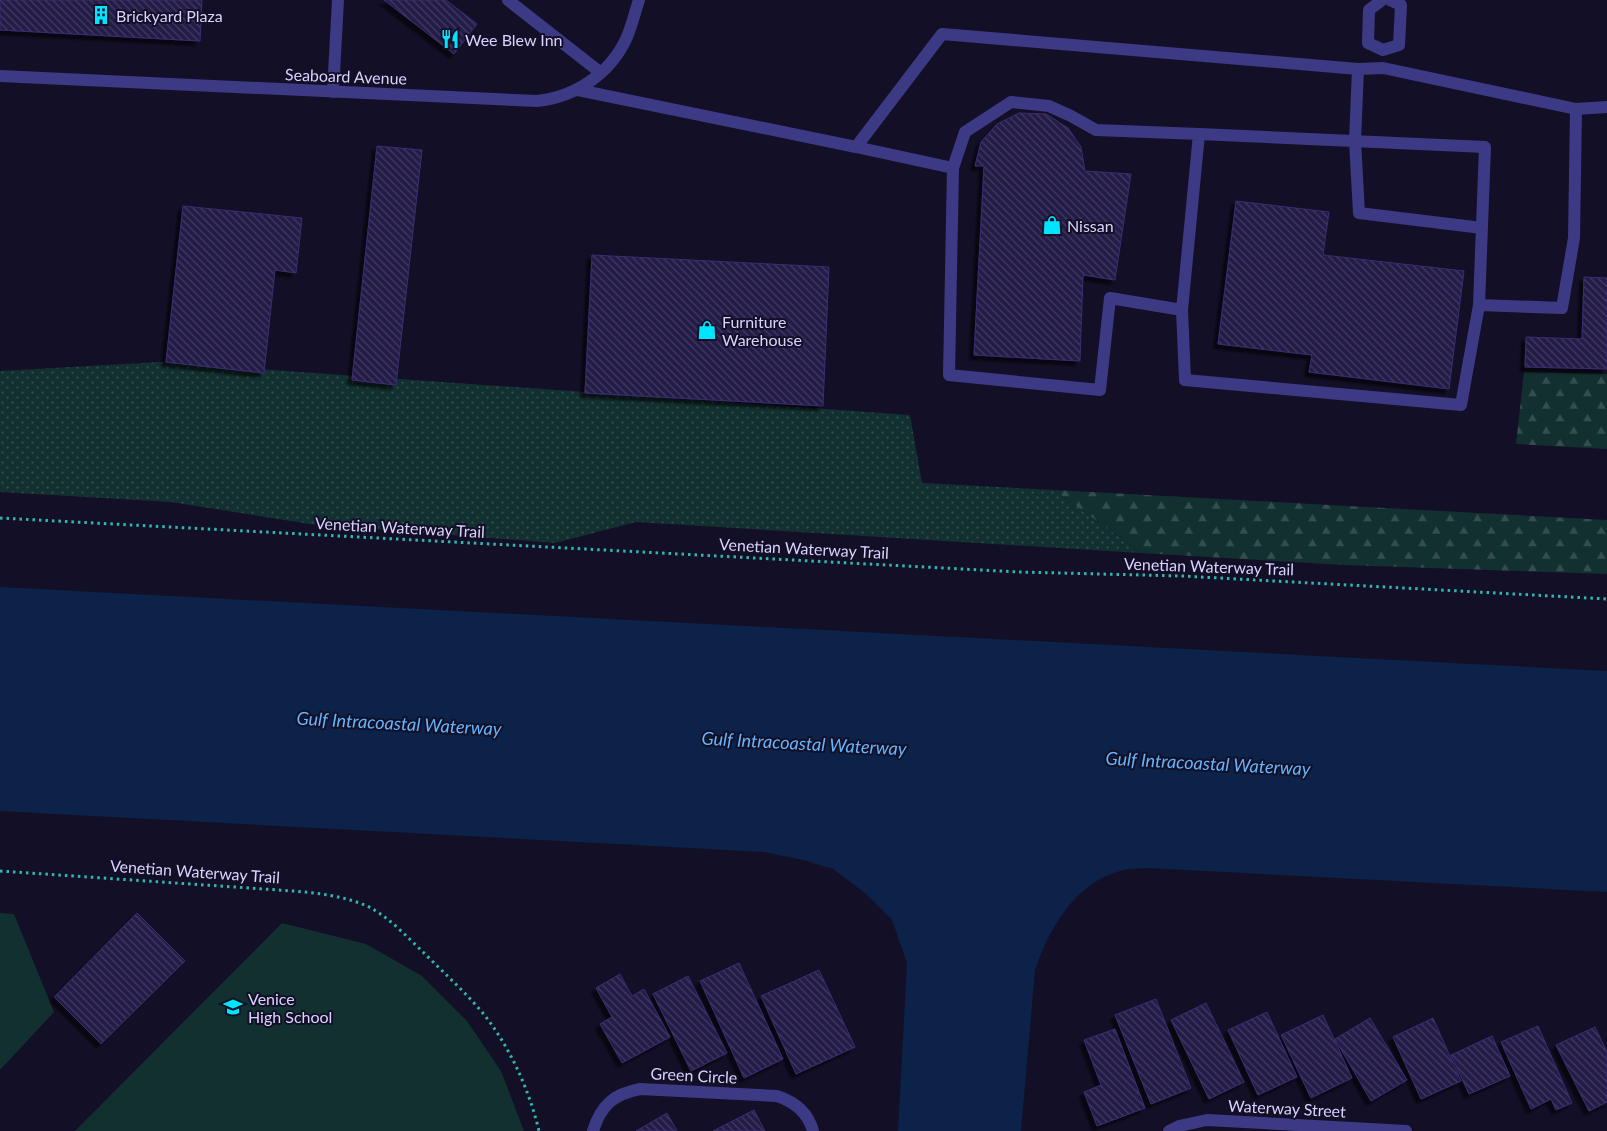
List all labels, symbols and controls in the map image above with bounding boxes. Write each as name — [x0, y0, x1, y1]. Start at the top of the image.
building icon: Brickyard Plaza — [90, 4, 112, 26]
place label: Brickyard Plaza — [116, 6, 223, 25]
restaurant icon: Wee Blew Inn — [439, 28, 461, 50]
place label: Wee Blew Inn — [465, 30, 563, 49]
street label: Seaboard Avenue — [285, 64, 407, 88]
shop icon: Nissan — [1041, 214, 1063, 236]
place label: Nissan — [1067, 216, 1114, 235]
place label: Furniture Warehouse — [722, 312, 802, 349]
shop icon: Furniture Warehouse — [696, 319, 718, 341]
street label: Venetian Waterway Trail — [315, 513, 485, 541]
street label: Venetian Waterway Trail — [719, 534, 889, 562]
street label: Venetian Waterway Trail — [1124, 554, 1294, 578]
water label: Gulf Intracoastal Waterway — [296, 707, 502, 739]
water label: Gulf Intracoastal Waterway — [701, 727, 907, 759]
water label: Gulf Intracoastal Waterway — [1105, 747, 1311, 779]
street label: Venetian Waterway Trail — [109, 856, 281, 886]
place label: Venice High School — [248, 989, 332, 1026]
school or university icon: Venice High School — [222, 996, 244, 1018]
street label: Green Circle — [650, 1063, 738, 1087]
street label: Waterway Street — [1228, 1095, 1347, 1121]

